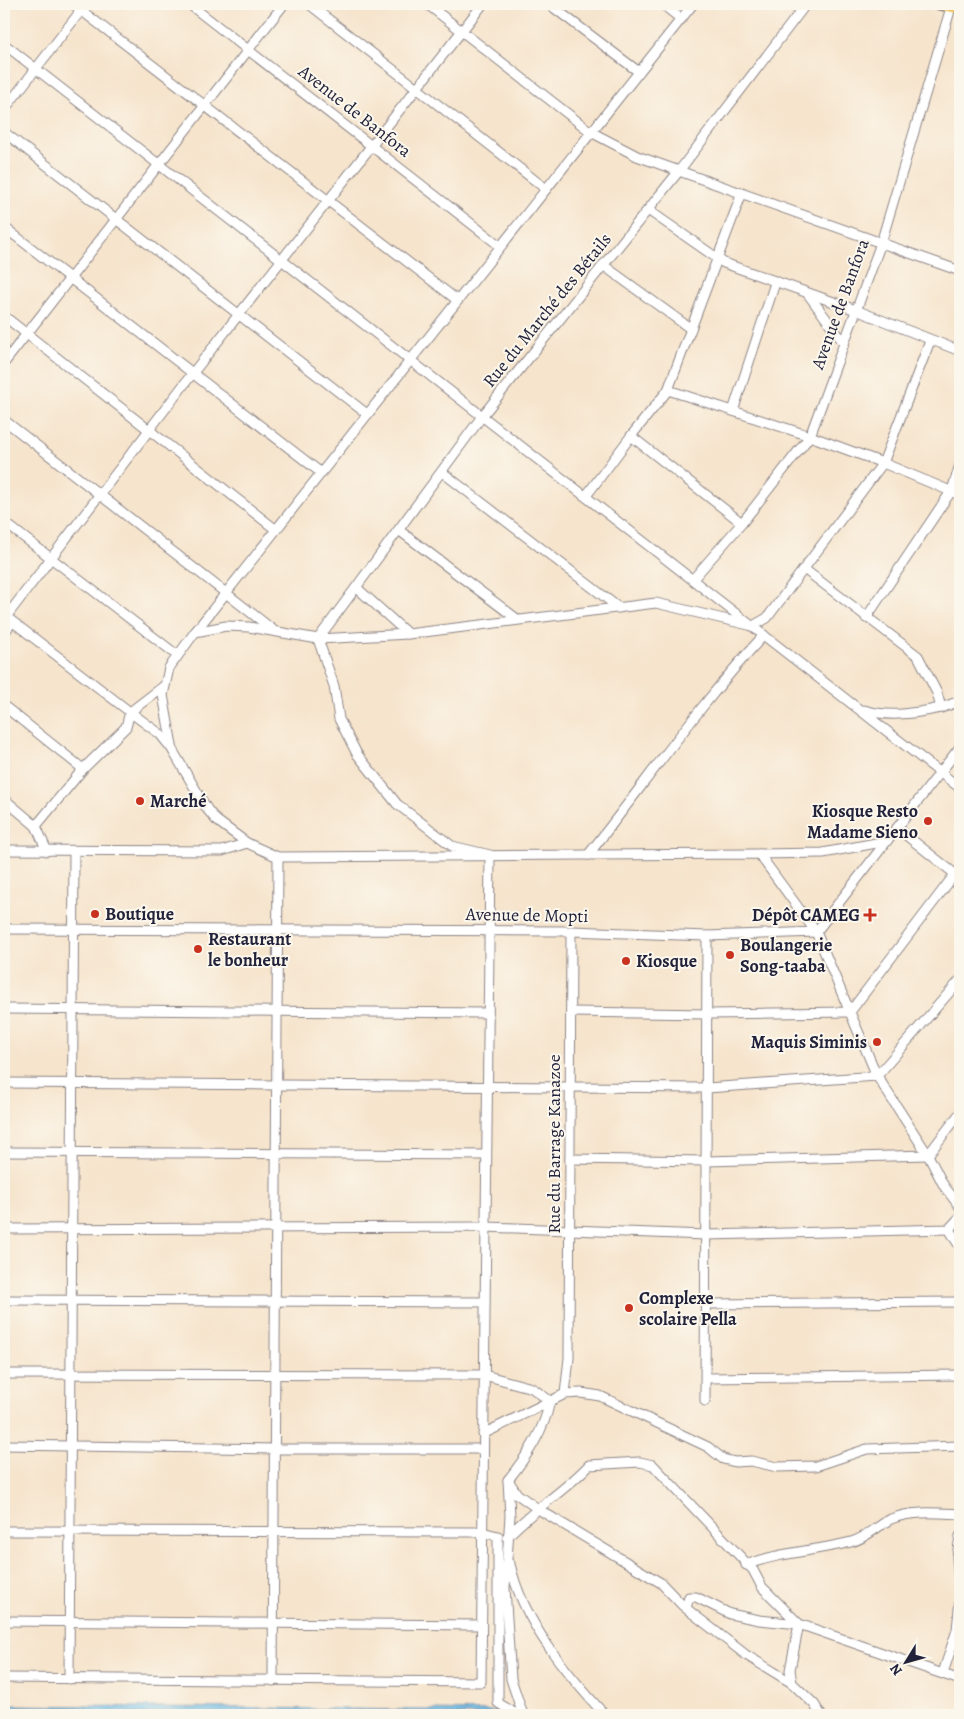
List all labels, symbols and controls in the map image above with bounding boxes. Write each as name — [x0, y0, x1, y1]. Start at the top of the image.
street label: Avenue de Banfora — [293, 59, 417, 163]
street label: Rue du Marché des Bétails — [477, 228, 617, 392]
street label: Avenue de Banfora — [805, 235, 875, 373]
place label: Marché — [150, 789, 207, 813]
marker: Marché — [134, 795, 146, 807]
place label: Kiosque Resto Madame Sieno — [807, 799, 918, 844]
marker: Kiosque Resto Madame Sieno — [922, 815, 934, 827]
place label: Boutique — [105, 902, 174, 926]
street label: Avenue de Mopti — [464, 902, 589, 928]
place label: Dépôt CAMEG — [752, 903, 860, 927]
marker: Boutique — [89, 908, 101, 920]
marker: Dépôt CAMEG — [864, 909, 876, 921]
place label: Restaurant le bonheur — [208, 927, 291, 972]
place label: Boulangerie Song-taaba — [740, 933, 832, 978]
marker: Restaurant le bonheur — [192, 943, 204, 955]
place label: Kiosque — [636, 949, 697, 973]
marker: Boulangerie Song-taaba — [724, 949, 736, 961]
marker: Kiosque — [620, 955, 632, 967]
place label: Maquis Siminis — [751, 1030, 867, 1054]
marker: Maquis Siminis — [871, 1036, 883, 1048]
street label: Rue du Barrage Kanazoe — [542, 1054, 566, 1234]
place label: Complexe scolaire Pella — [639, 1286, 737, 1331]
marker: Complexe scolaire Pella — [623, 1302, 635, 1314]
north arrow — [882, 1636, 932, 1686]
text: N — [885, 1660, 907, 1679]

